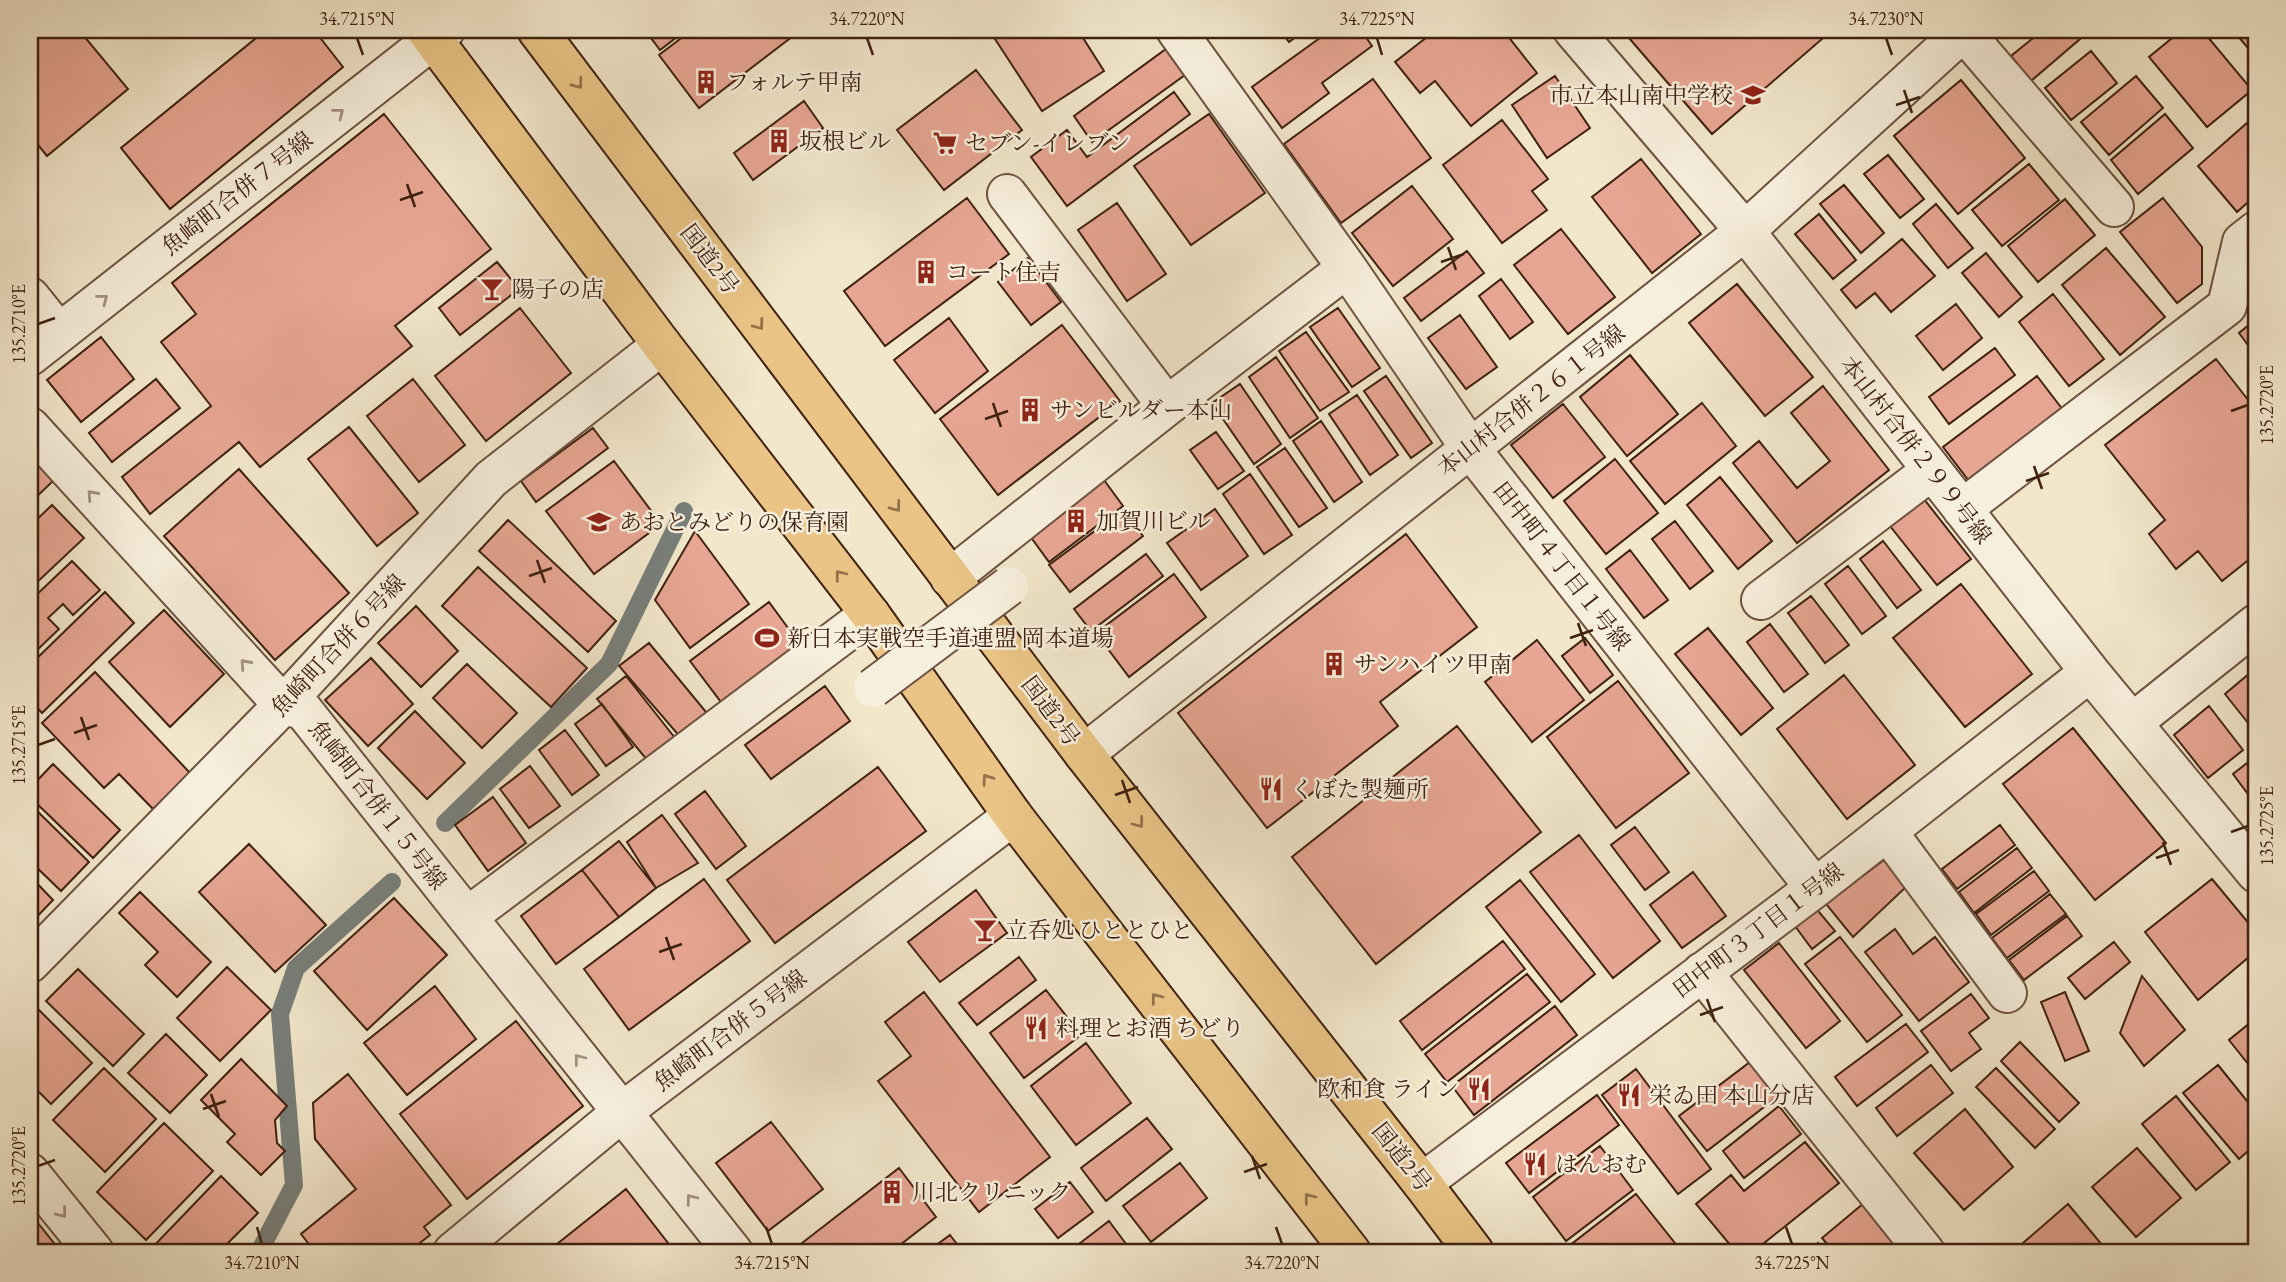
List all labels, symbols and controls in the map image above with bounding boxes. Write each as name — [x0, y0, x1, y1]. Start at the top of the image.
text: 34.7215°N — [319, 7, 395, 30]
text: 34.7220°N — [829, 7, 905, 30]
text: 34.7225°N — [1339, 7, 1415, 30]
text: 34.7230°N — [1848, 7, 1924, 30]
place label: フォルテ甲南 — [726, 67, 863, 97]
building icon: フォルテ甲南 — [692, 68, 720, 96]
one-way arrow — [570, 76, 582, 89]
place label: 市立本山南中学校 — [1549, 80, 1733, 110]
school or university icon: 市立本山南中学校 — [1739, 81, 1767, 109]
one-way arrow — [332, 108, 344, 121]
street label: 魚崎町合併７号線 — [155, 125, 319, 261]
place label: 坂根ビル — [799, 126, 891, 156]
building icon: 坂根ビル — [765, 127, 793, 155]
place label: セブン-イレブン — [965, 128, 1130, 158]
supermarket icon: セブン-イレブン — [931, 129, 959, 157]
street label: 国道2号 — [674, 218, 746, 300]
place label: コート住吉 — [946, 257, 1061, 287]
building icon: コート住吉 — [912, 258, 940, 286]
place label: 陽子の店 — [512, 274, 604, 304]
bar icon: 陽子の店 — [478, 275, 506, 303]
text: 135.2710°E — [7, 284, 30, 364]
one-way arrow — [95, 294, 107, 307]
one-way arrow — [751, 317, 763, 330]
street label: 本山村合併２６１号線 — [1431, 317, 1631, 483]
street label: 本山村合併２９９号線 — [1833, 350, 1999, 550]
text: 135.2720°E — [2255, 365, 2278, 445]
place label: サンビルダー本山 — [1050, 395, 1232, 425]
building icon: サンビルダー本山 — [1016, 396, 1044, 424]
street label: 田中町４丁目１号線 — [1486, 475, 1638, 657]
one-way arrow — [88, 491, 101, 504]
one-way arrow — [887, 499, 900, 511]
place label: 加賀川ビル — [1096, 506, 1211, 536]
place label: あおとみどりの保育園 — [619, 507, 849, 537]
building icon: 加賀川ビル — [1062, 507, 1090, 535]
school or university icon: あおとみどりの保育園 — [585, 508, 613, 536]
street label: 魚崎町合併６号線 — [264, 567, 412, 723]
one-way arrow — [835, 570, 848, 582]
place label: 新日本実戦空手道連盟 岡本道場 — [787, 623, 1114, 653]
sports icon: 新日本実戦空手道連盟 岡本道場 — [753, 624, 781, 652]
place label: サンハイツ甲南 — [1354, 649, 1512, 679]
building icon: サンハイツ甲南 — [1320, 650, 1348, 678]
one-way arrow — [241, 659, 254, 672]
street label: 国道2号 — [1015, 670, 1087, 752]
text: 135.2715°E — [7, 705, 30, 785]
street label: 魚崎町合併１５号線 — [302, 714, 454, 896]
one-way arrow — [983, 774, 995, 787]
place label: くぼた製麺所 — [1291, 774, 1429, 804]
restaurant icon: くぼた製麺所 — [1257, 775, 1285, 803]
text: 135.2725°E — [2255, 786, 2278, 866]
one-way arrow — [1130, 815, 1143, 828]
street label: 田中町３丁目１号線 — [1666, 856, 1850, 1004]
place label: 立呑処 ひととひと — [1005, 915, 1194, 945]
bar icon: 立呑処 ひととひと — [971, 916, 999, 944]
street label: 魚崎町合併５号線 — [647, 963, 813, 1097]
one-way arrow — [1151, 994, 1164, 1006]
place label: 料理とお酒 ちどり — [1056, 1013, 1245, 1043]
restaurant icon: 料理とお酒 ちどり — [1022, 1014, 1050, 1042]
one-way arrow — [575, 1054, 588, 1066]
place label: 欧和食 ライン — [1317, 1074, 1459, 1104]
restaurant icon: 欧和食 ライン — [1465, 1075, 1493, 1103]
place label: 栄ゐ田 本山分店 — [1649, 1080, 1815, 1110]
restaurant icon: 栄ゐ田 本山分店 — [1615, 1081, 1643, 1109]
street label: 国道2号 — [1366, 1116, 1438, 1198]
text: 135.2720°E — [7, 1126, 30, 1206]
place label: はんおむ — [1555, 1149, 1647, 1179]
restaurant icon: はんおむ — [1521, 1150, 1549, 1178]
place label: 川北クリニック — [912, 1177, 1072, 1207]
building icon: 川北クリニック — [878, 1178, 906, 1206]
one-way arrow — [1305, 1193, 1318, 1206]
one-way arrow — [686, 1194, 699, 1206]
one-way arrow — [53, 1205, 66, 1217]
text: 34.7210°N — [224, 1251, 300, 1274]
text: 34.7215°N — [734, 1251, 810, 1274]
text: 34.7220°N — [1244, 1251, 1320, 1274]
text: 34.7225°N — [1754, 1251, 1830, 1274]

